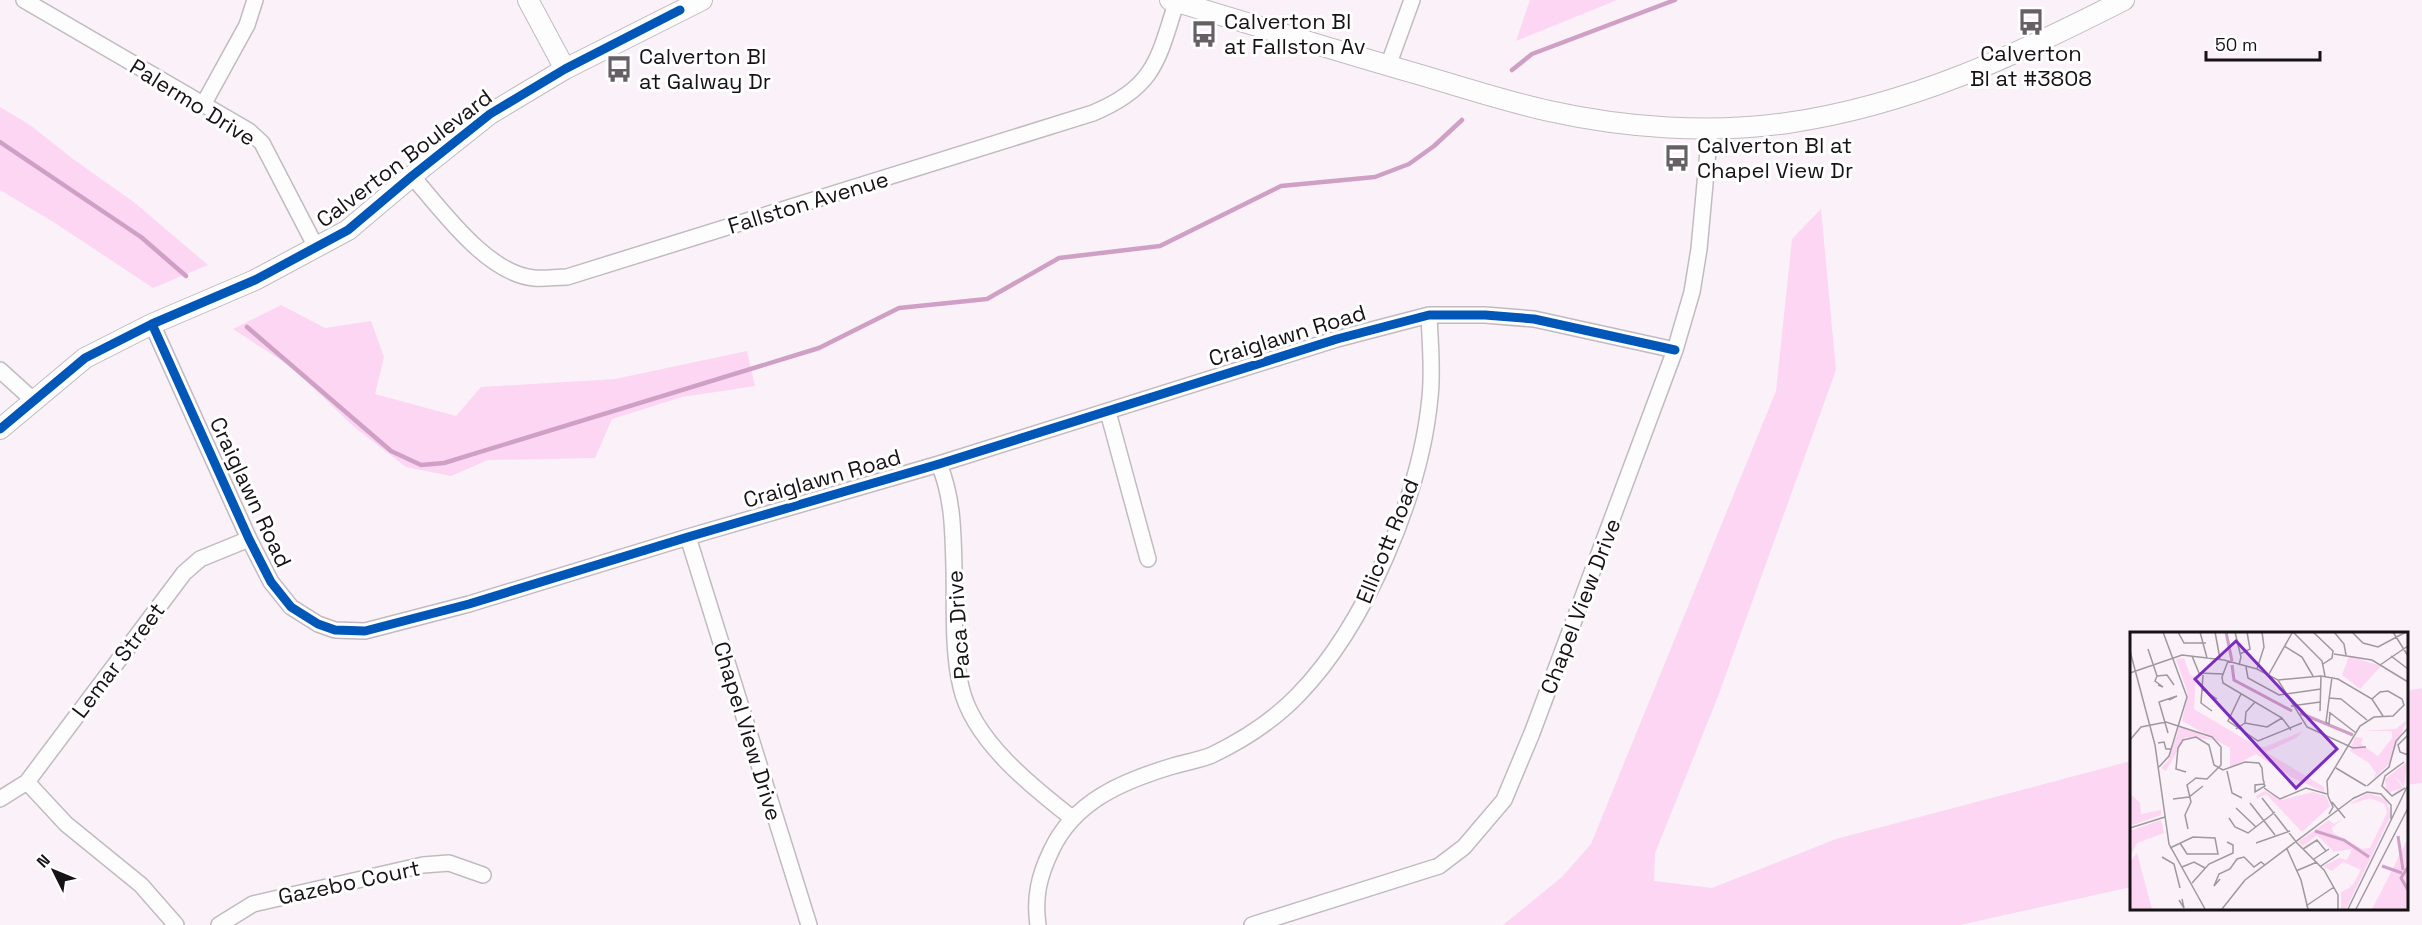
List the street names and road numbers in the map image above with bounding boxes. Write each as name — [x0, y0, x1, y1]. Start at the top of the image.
street label: Palermo Drive — [125, 52, 261, 152]
street label: Calverton Boulevard — [310, 83, 498, 233]
street label: Fallston Avenue — [724, 164, 892, 240]
street label: Craiglawn Road — [1205, 298, 1369, 372]
street label: Craiglawn Road — [204, 412, 298, 572]
street label: Craiglawn Road — [740, 442, 904, 514]
street label: Ellicott Road — [1349, 474, 1425, 608]
street label: Chapel View Drive — [1534, 514, 1626, 698]
street label: Paca Drive — [940, 569, 976, 681]
street label: Lemar Street — [65, 597, 171, 723]
street label: Chapel View Drive — [707, 638, 789, 824]
street label: Gazebo Court — [276, 853, 422, 911]

